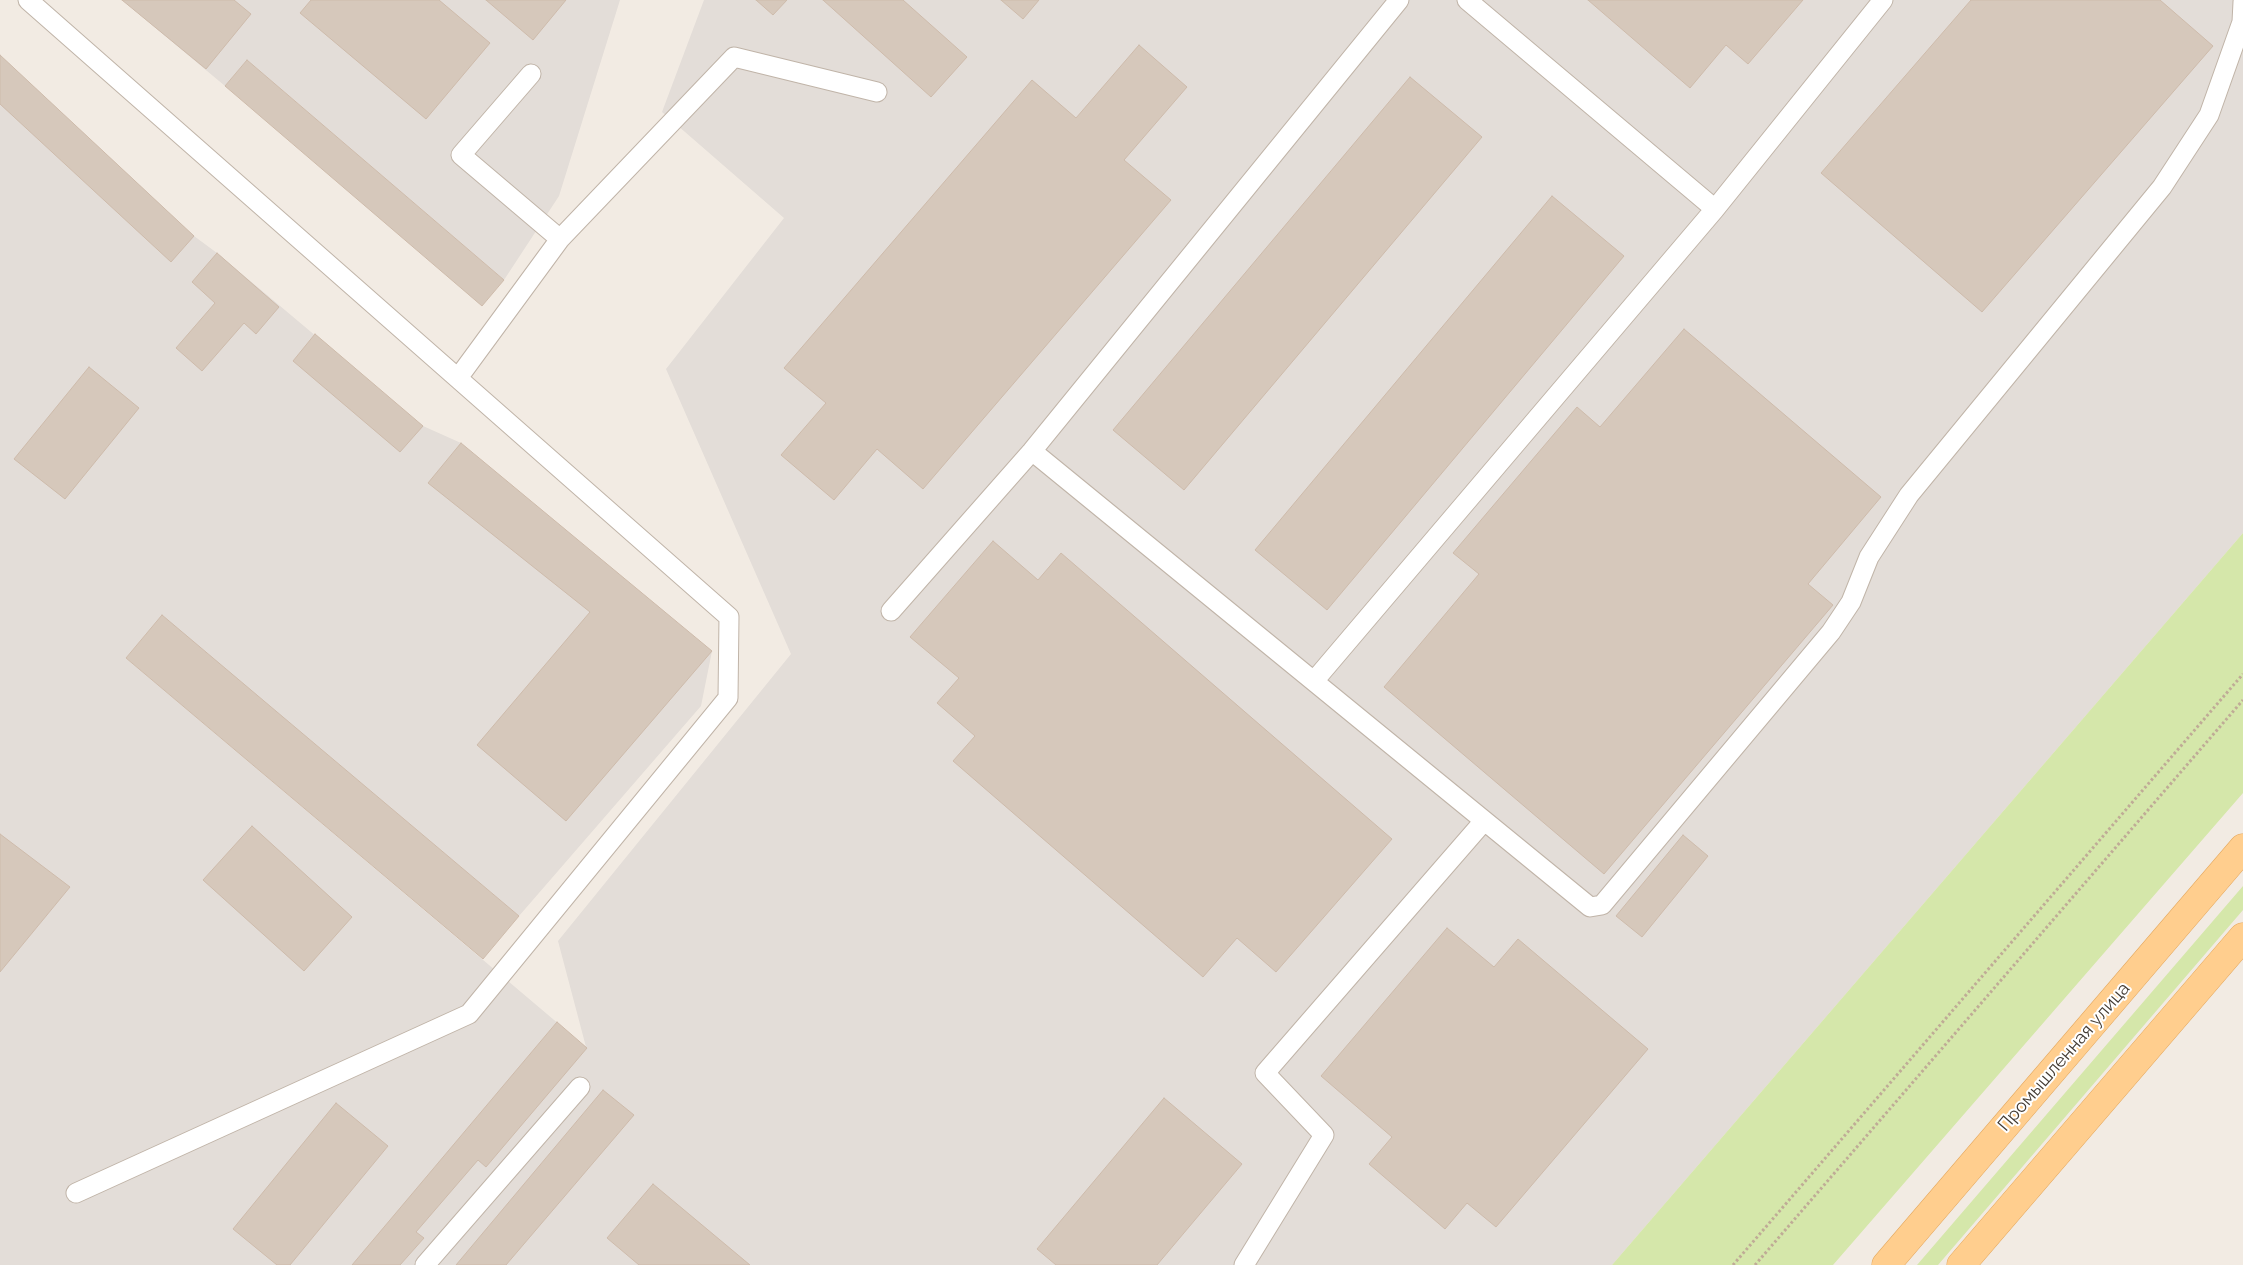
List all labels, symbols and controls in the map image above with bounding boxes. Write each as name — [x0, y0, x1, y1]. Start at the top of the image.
street label: Промышленная улица — [1993, 978, 2135, 1136]

